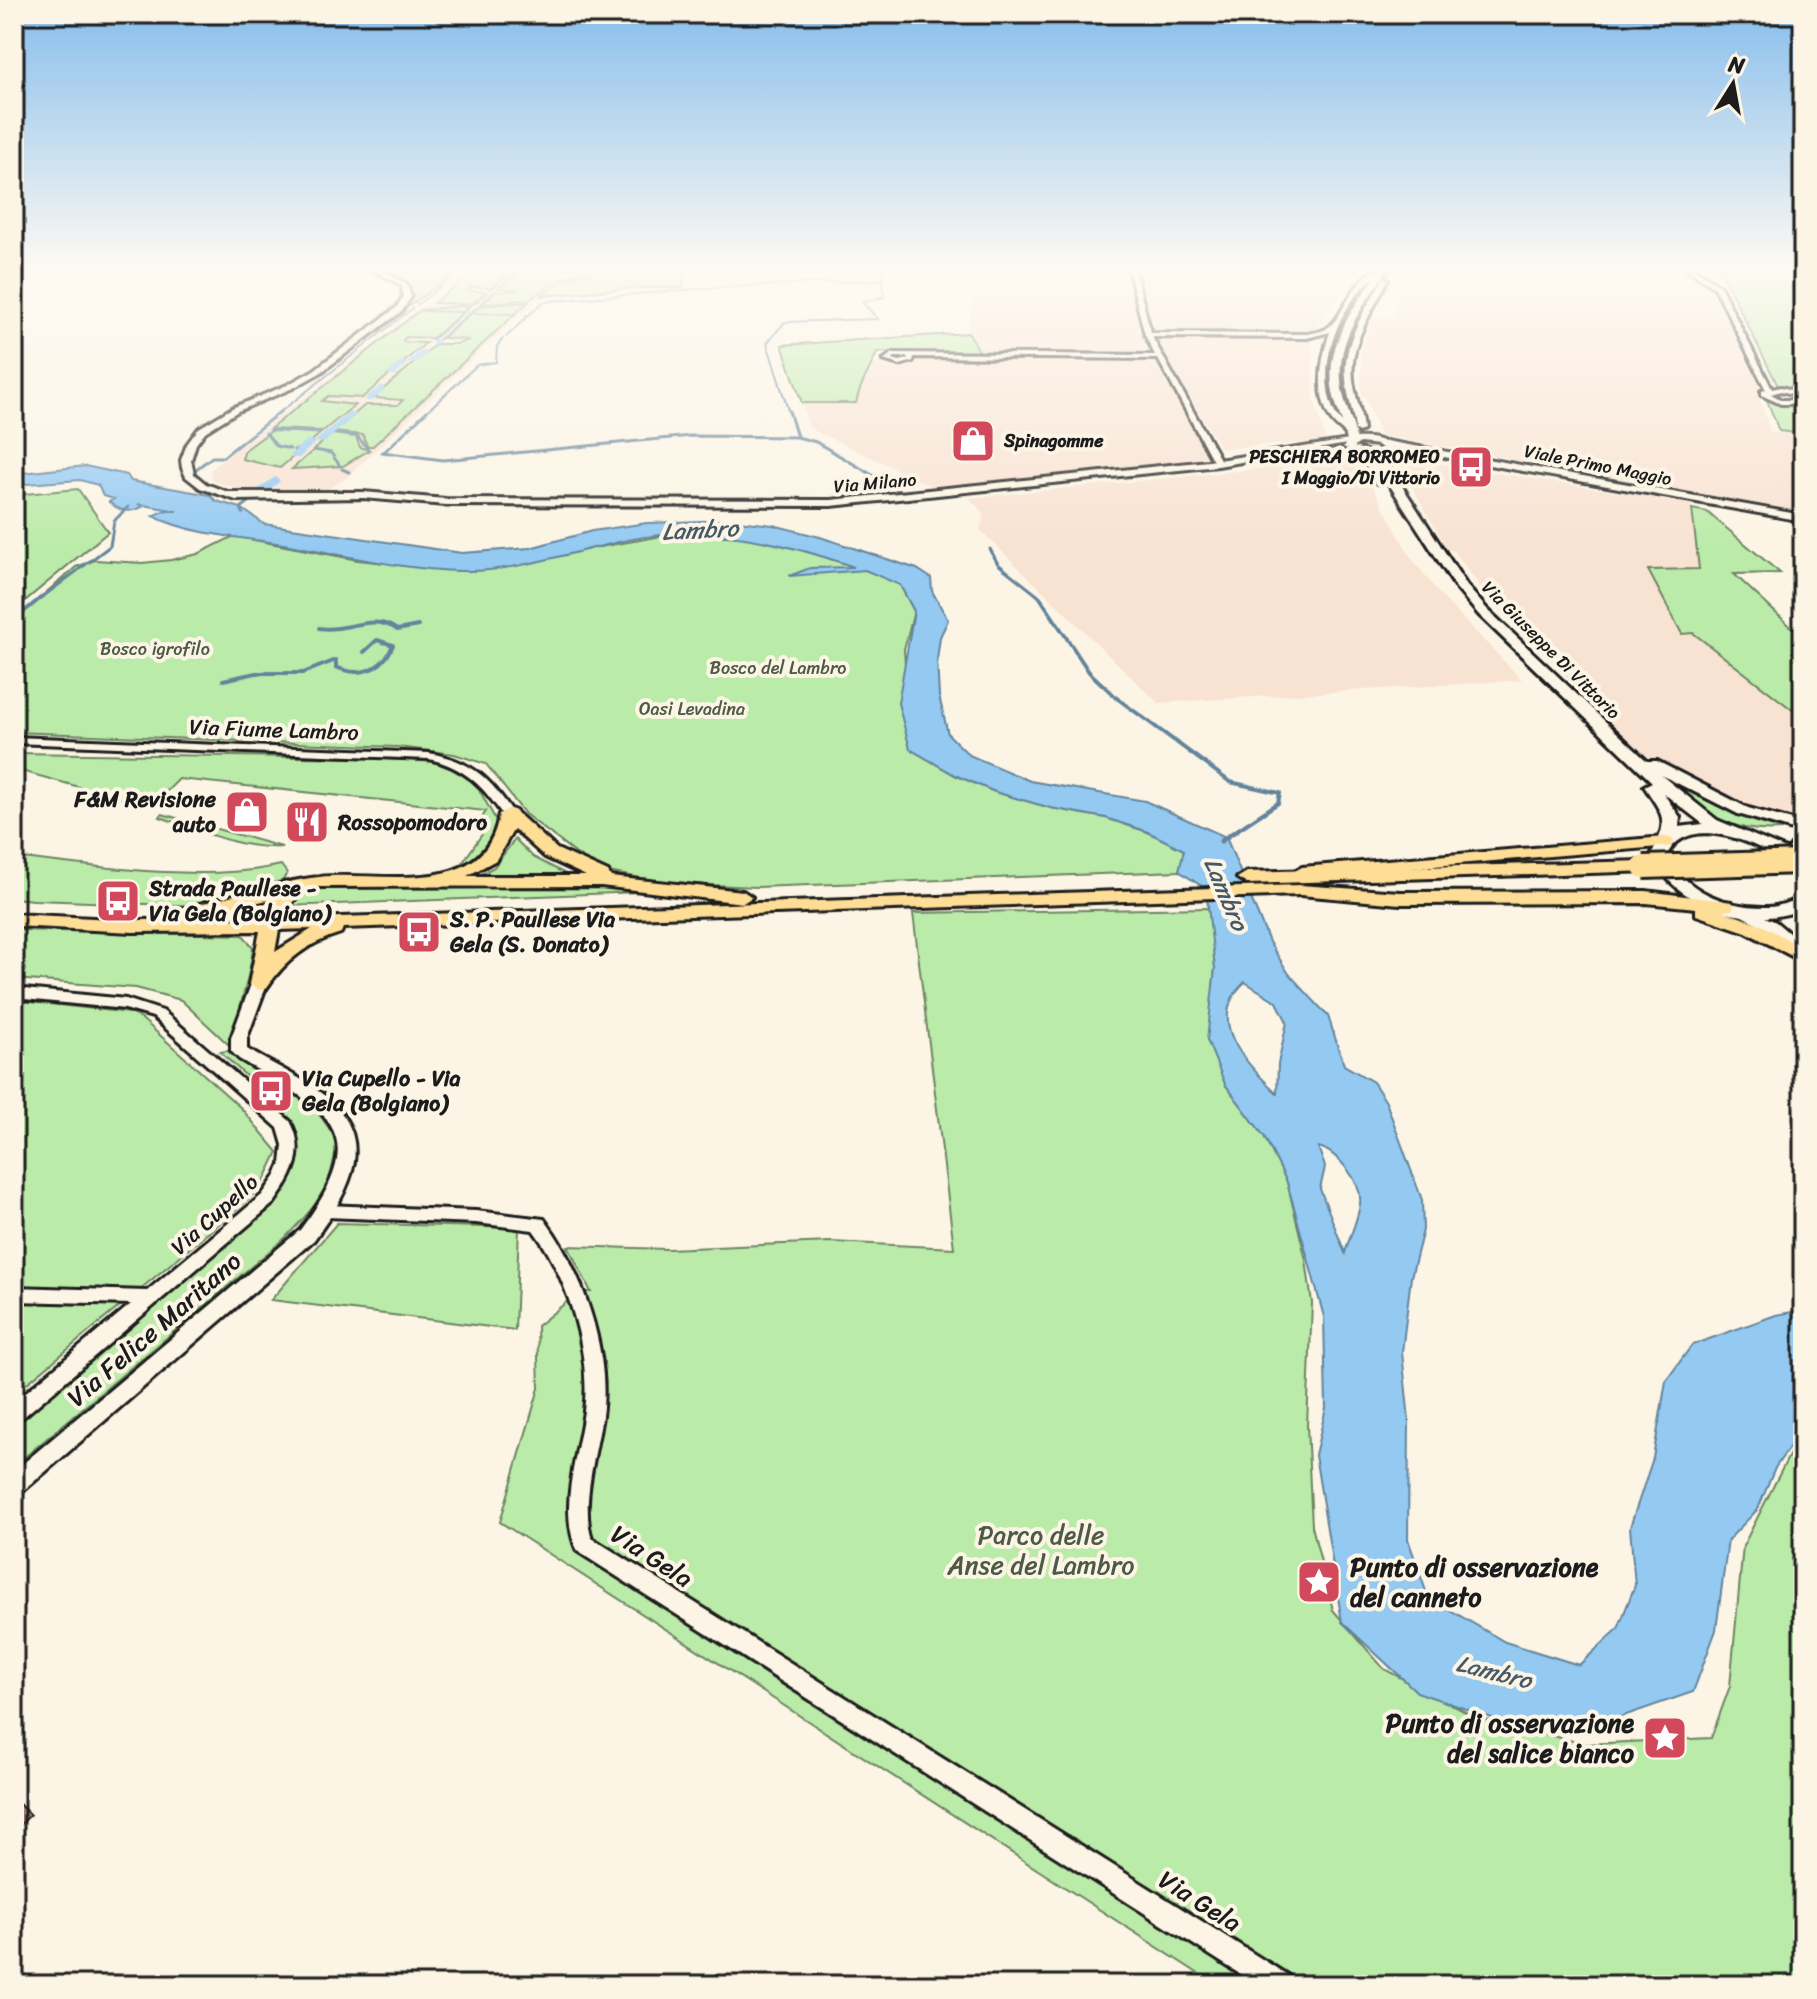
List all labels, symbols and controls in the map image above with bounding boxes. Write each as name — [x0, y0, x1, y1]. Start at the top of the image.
north arrow — [1693, 44, 1773, 124]
text: N — [1725, 44, 1749, 86]
shop icon: Spinagomme — [949, 417, 997, 465]
place label: Spinagomme — [1003, 425, 1104, 457]
street label: Viale Primo Maggio — [1522, 435, 1674, 495]
place label: PESCHIERA BORROMEO I Maggio/Di Vittorio — [1249, 441, 1441, 494]
bus stop icon: PESCHIERA BORROMEO I Maggio/Di Vittorio — [1447, 443, 1495, 491]
street label: Via Milano — [832, 463, 918, 503]
water label: Lambro — [661, 507, 741, 553]
street label: Via Giuseppe Di Vittorio — [1474, 573, 1628, 727]
park label: Bosco igrofilo — [100, 633, 210, 665]
park label: Bosco del Lambro — [710, 652, 846, 684]
park label: Oasi Levadina — [639, 693, 745, 725]
street label: Via Fiume Lambro — [188, 707, 359, 752]
place label: F&M Revisione auto — [73, 780, 217, 844]
shop icon: F&M Revisione auto — [223, 788, 271, 836]
restaurant icon: Rossopomodoro — [283, 798, 331, 846]
place label: Rossopomodoro — [337, 803, 487, 842]
water label: Lambro — [1192, 851, 1261, 939]
place label: Strada Paullese - Via Gela (Bolgiano) — [148, 869, 333, 933]
bus stop icon: Strada Paullese - Via Gela (Bolgiano) — [94, 877, 142, 925]
place label: S. P. Paullese Via Gela (S. Donato) — [449, 900, 616, 964]
bus stop icon: S. P. Paullese Via Gela (S. Donato) — [395, 908, 443, 956]
place label: Via Cupello - Via Gela (Bolgiano) — [301, 1059, 461, 1123]
bus stop icon: Via Cupello - Via Gela (Bolgiano) — [247, 1067, 295, 1115]
street label: Via Cupello — [161, 1164, 268, 1265]
street label: Via Felice Maritano — [56, 1239, 252, 1419]
street label: Via Gela — [601, 1512, 703, 1600]
park label: Parco delle Anse del Lambro — [946, 1512, 1135, 1588]
place label: Punto di osservazione del canneto — [1350, 1544, 1599, 1620]
place icon: Punto di osservazione del canneto — [1295, 1558, 1343, 1606]
water label: Lambro — [1452, 1642, 1538, 1702]
place label: Punto di osservazione del salice bianco — [1386, 1700, 1635, 1776]
place icon: Punto di osservazione del salice bianco — [1641, 1714, 1689, 1762]
street label: Via Gela — [1149, 1857, 1251, 1945]

